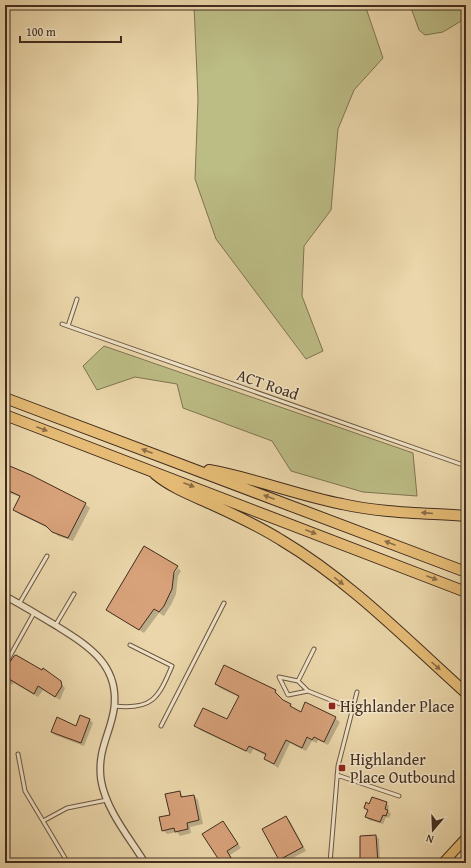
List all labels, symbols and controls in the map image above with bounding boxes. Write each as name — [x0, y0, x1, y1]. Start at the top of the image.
scale bar — [20, 18, 121, 44]
text: 100 m — [26, 23, 56, 40]
street label: ACT Road — [234, 362, 303, 406]
one-way arrow — [36, 427, 48, 433]
one-way arrow — [141, 448, 153, 454]
one-way arrow — [184, 482, 196, 488]
one-way arrow — [262, 494, 274, 500]
one-way arrow — [421, 510, 433, 517]
one-way arrow — [305, 529, 317, 535]
one-way arrow — [384, 540, 396, 546]
one-way arrow — [333, 576, 344, 585]
one-way arrow — [426, 576, 438, 582]
one-way arrow — [431, 662, 442, 671]
place label: Highlander Place — [340, 694, 455, 718]
marker: Highlander Place — [327, 701, 337, 711]
place label: Highlander Place Outbound — [350, 747, 456, 789]
marker: Highlander Place Outbound — [337, 763, 347, 773]
north arrow — [413, 810, 453, 850]
text: N — [423, 830, 436, 848]

